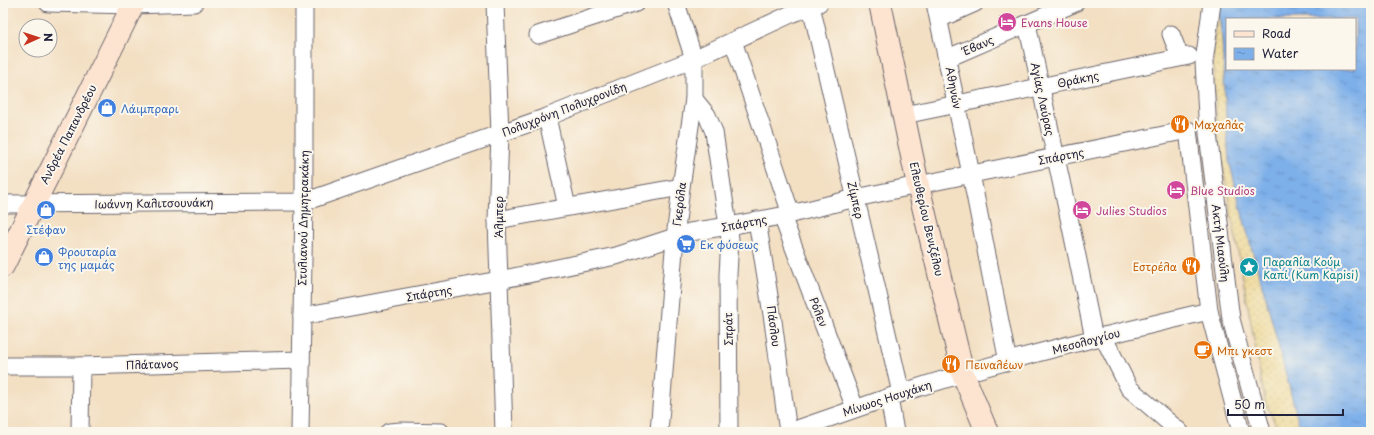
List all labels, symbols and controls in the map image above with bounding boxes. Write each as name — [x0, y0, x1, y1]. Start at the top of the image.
hotel icon: Evans House — [996, 11, 1018, 33]
place label: Evans House — [1021, 14, 1088, 31]
north arrow — [18, 18, 58, 58]
legend — [1226, 18, 1356, 70]
text: Road — [1262, 24, 1291, 42]
street label: Έβανς — [958, 31, 996, 60]
text: N — [40, 33, 57, 43]
text: Water — [1262, 44, 1299, 62]
street label: Αγίας Λαύρας — [1027, 61, 1059, 138]
street label: Αθηνών — [942, 65, 966, 111]
street label: Θράκης — [1056, 66, 1101, 92]
street label: Πολυχρόνη Πολυχρονίδη — [499, 77, 629, 141]
street label: Ανδρέα Παπανδρέου — [36, 81, 100, 187]
shop icon: Λάιμπραρι — [96, 97, 118, 119]
place label: Λάιμπραρι — [121, 100, 179, 117]
restaurant icon: Μαχαλάς — [1169, 113, 1191, 135]
place label: Μαχαλάς — [1194, 116, 1244, 133]
street label: Σπάρτης — [1037, 143, 1086, 169]
street label: Στυλιανού Δημητρακάκη — [293, 150, 313, 286]
street label: Ελευθερίου Βενιζέλου — [906, 160, 948, 278]
hotel icon: Blue Studios — [1165, 179, 1187, 201]
street label: Ζίμπερ — [843, 180, 869, 221]
street label: Γκερόλα — [668, 181, 690, 227]
place label: Blue Studios — [1190, 182, 1255, 199]
street label: Ιωάννη Καλιτσουνάκη — [94, 193, 214, 213]
street label: Άλμπερ — [490, 196, 507, 238]
shop icon: Στέφαν — [35, 199, 57, 221]
hotel icon: Julies Studios — [1071, 199, 1093, 221]
place label: Julies Studios — [1096, 202, 1167, 219]
street label: Ακτή Μιαούλη — [1208, 203, 1234, 283]
street label: Σπάρτης — [720, 210, 769, 236]
place label: Στέφαν — [26, 221, 66, 238]
supermarket icon: Εκ φύσεως — [675, 233, 697, 255]
place label: Εκ φύσεως — [700, 236, 759, 253]
place label: Φρουταρία της μαμάς — [58, 243, 117, 273]
shop icon: Φρουταρία της μαμάς — [33, 246, 55, 268]
place label: Παραλία Κούμ Καπί (Kum Kapisi) — [1263, 253, 1359, 283]
restaurant icon: Εστρέλα — [1180, 255, 1202, 277]
place icon: Παραλία Κούμ Καπί (Kum Kapisi) — [1238, 256, 1260, 278]
place label: Εστρέλα — [1133, 258, 1177, 275]
street label: Σπάρτης — [405, 281, 454, 305]
street label: Ρόλεν — [806, 295, 832, 329]
street label: Πάσλου — [763, 304, 785, 348]
street label: Σπράτ — [719, 312, 737, 346]
street label: Μεσολογγίου — [1050, 324, 1122, 358]
cafe icon: Μπι γκεστ — [1192, 339, 1214, 361]
place label: Μπι γκεστ — [1217, 342, 1273, 359]
restaurant icon: Πειναλέων — [940, 353, 962, 375]
street label: Πλάτανος — [125, 355, 179, 373]
place label: Πειναλέων — [965, 356, 1023, 373]
street label: Μίνωος Ησυχάκη — [840, 376, 934, 420]
scale bar — [1228, 391, 1343, 417]
text: 50 m — [1234, 395, 1265, 413]

